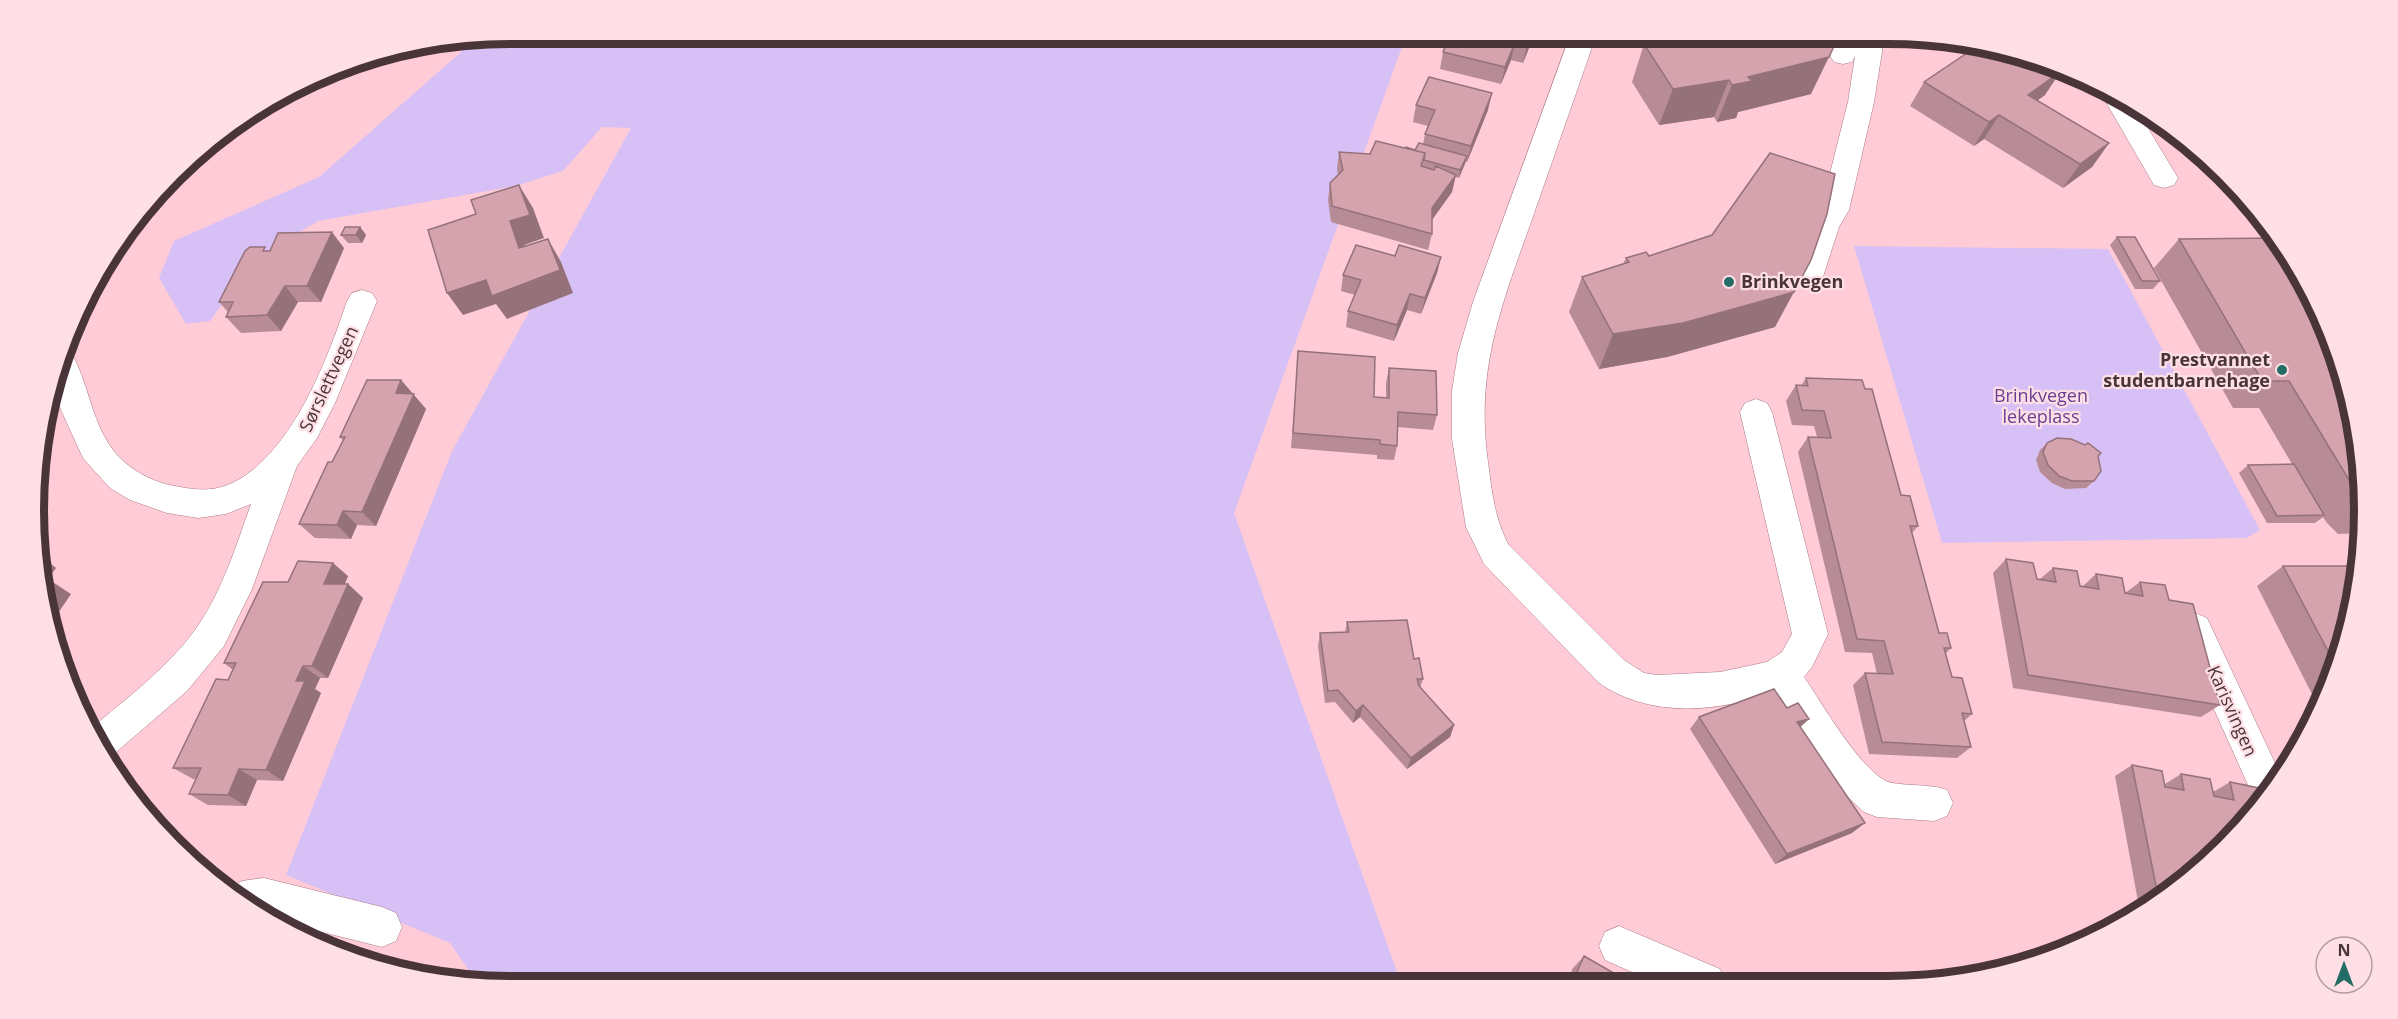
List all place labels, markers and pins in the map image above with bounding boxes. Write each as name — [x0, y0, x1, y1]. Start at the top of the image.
place label: Brinkvegen — [1741, 269, 1843, 293]
marker: Brinkvegen — [1722, 275, 1736, 289]
place label: Prestvannet studentbarnehage — [2103, 347, 2270, 392]
marker: Prestvannet studentbarnehage — [2275, 363, 2289, 377]

